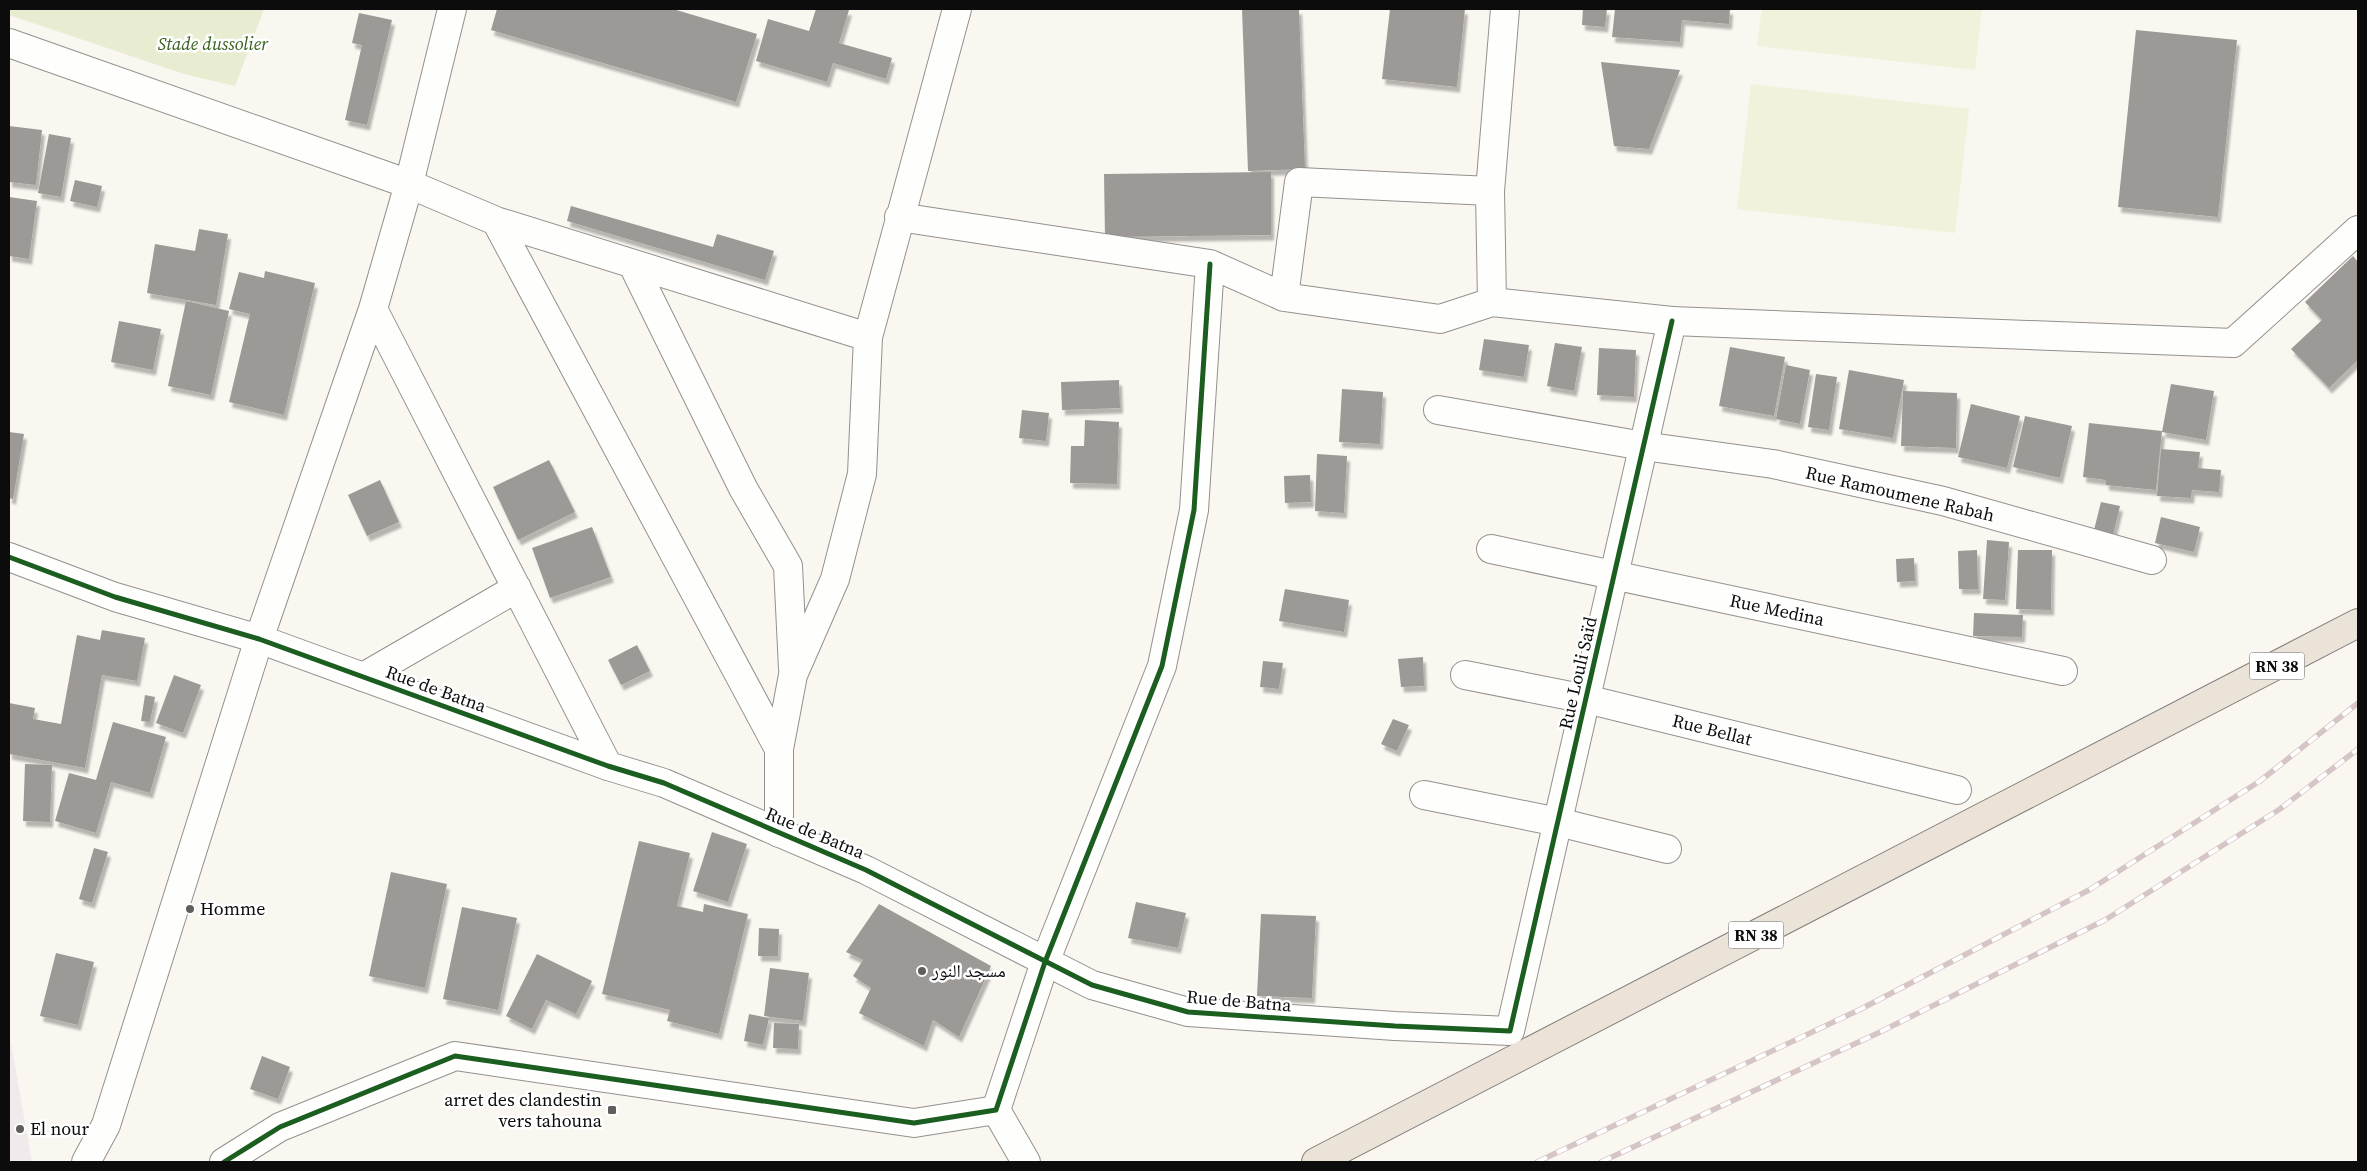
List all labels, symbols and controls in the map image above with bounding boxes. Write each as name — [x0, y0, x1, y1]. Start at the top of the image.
park label: Stade dussolier — [158, 31, 269, 56]
street label: Rue Ramoumene Rabah — [1803, 460, 1997, 527]
street label: Rue Medina — [1728, 587, 1827, 632]
street label: Rue Louli Saïd — [1552, 614, 1603, 732]
road number: RN 38 — [2250, 652, 2304, 679]
street label: Rue de Batna — [382, 659, 491, 719]
street label: Rue Bellat — [1670, 708, 1755, 751]
street label: Rue de Batna — [762, 800, 869, 865]
place label: Homme — [200, 896, 265, 921]
marker: Homme — [184, 903, 196, 915]
road number: RN 38 — [1728, 922, 1784, 948]
place label: مسجد النور — [931, 958, 1006, 983]
marker: مسجد النور — [916, 965, 928, 977]
street label: Rue de Batna — [1186, 983, 1293, 1018]
place label: arret des clandestin vers tahouna — [444, 1087, 603, 1133]
marker: arret des clandestin vers tahouna — [606, 1104, 618, 1116]
place label: El nour — [30, 1116, 90, 1141]
marker: El nour — [14, 1123, 26, 1135]

